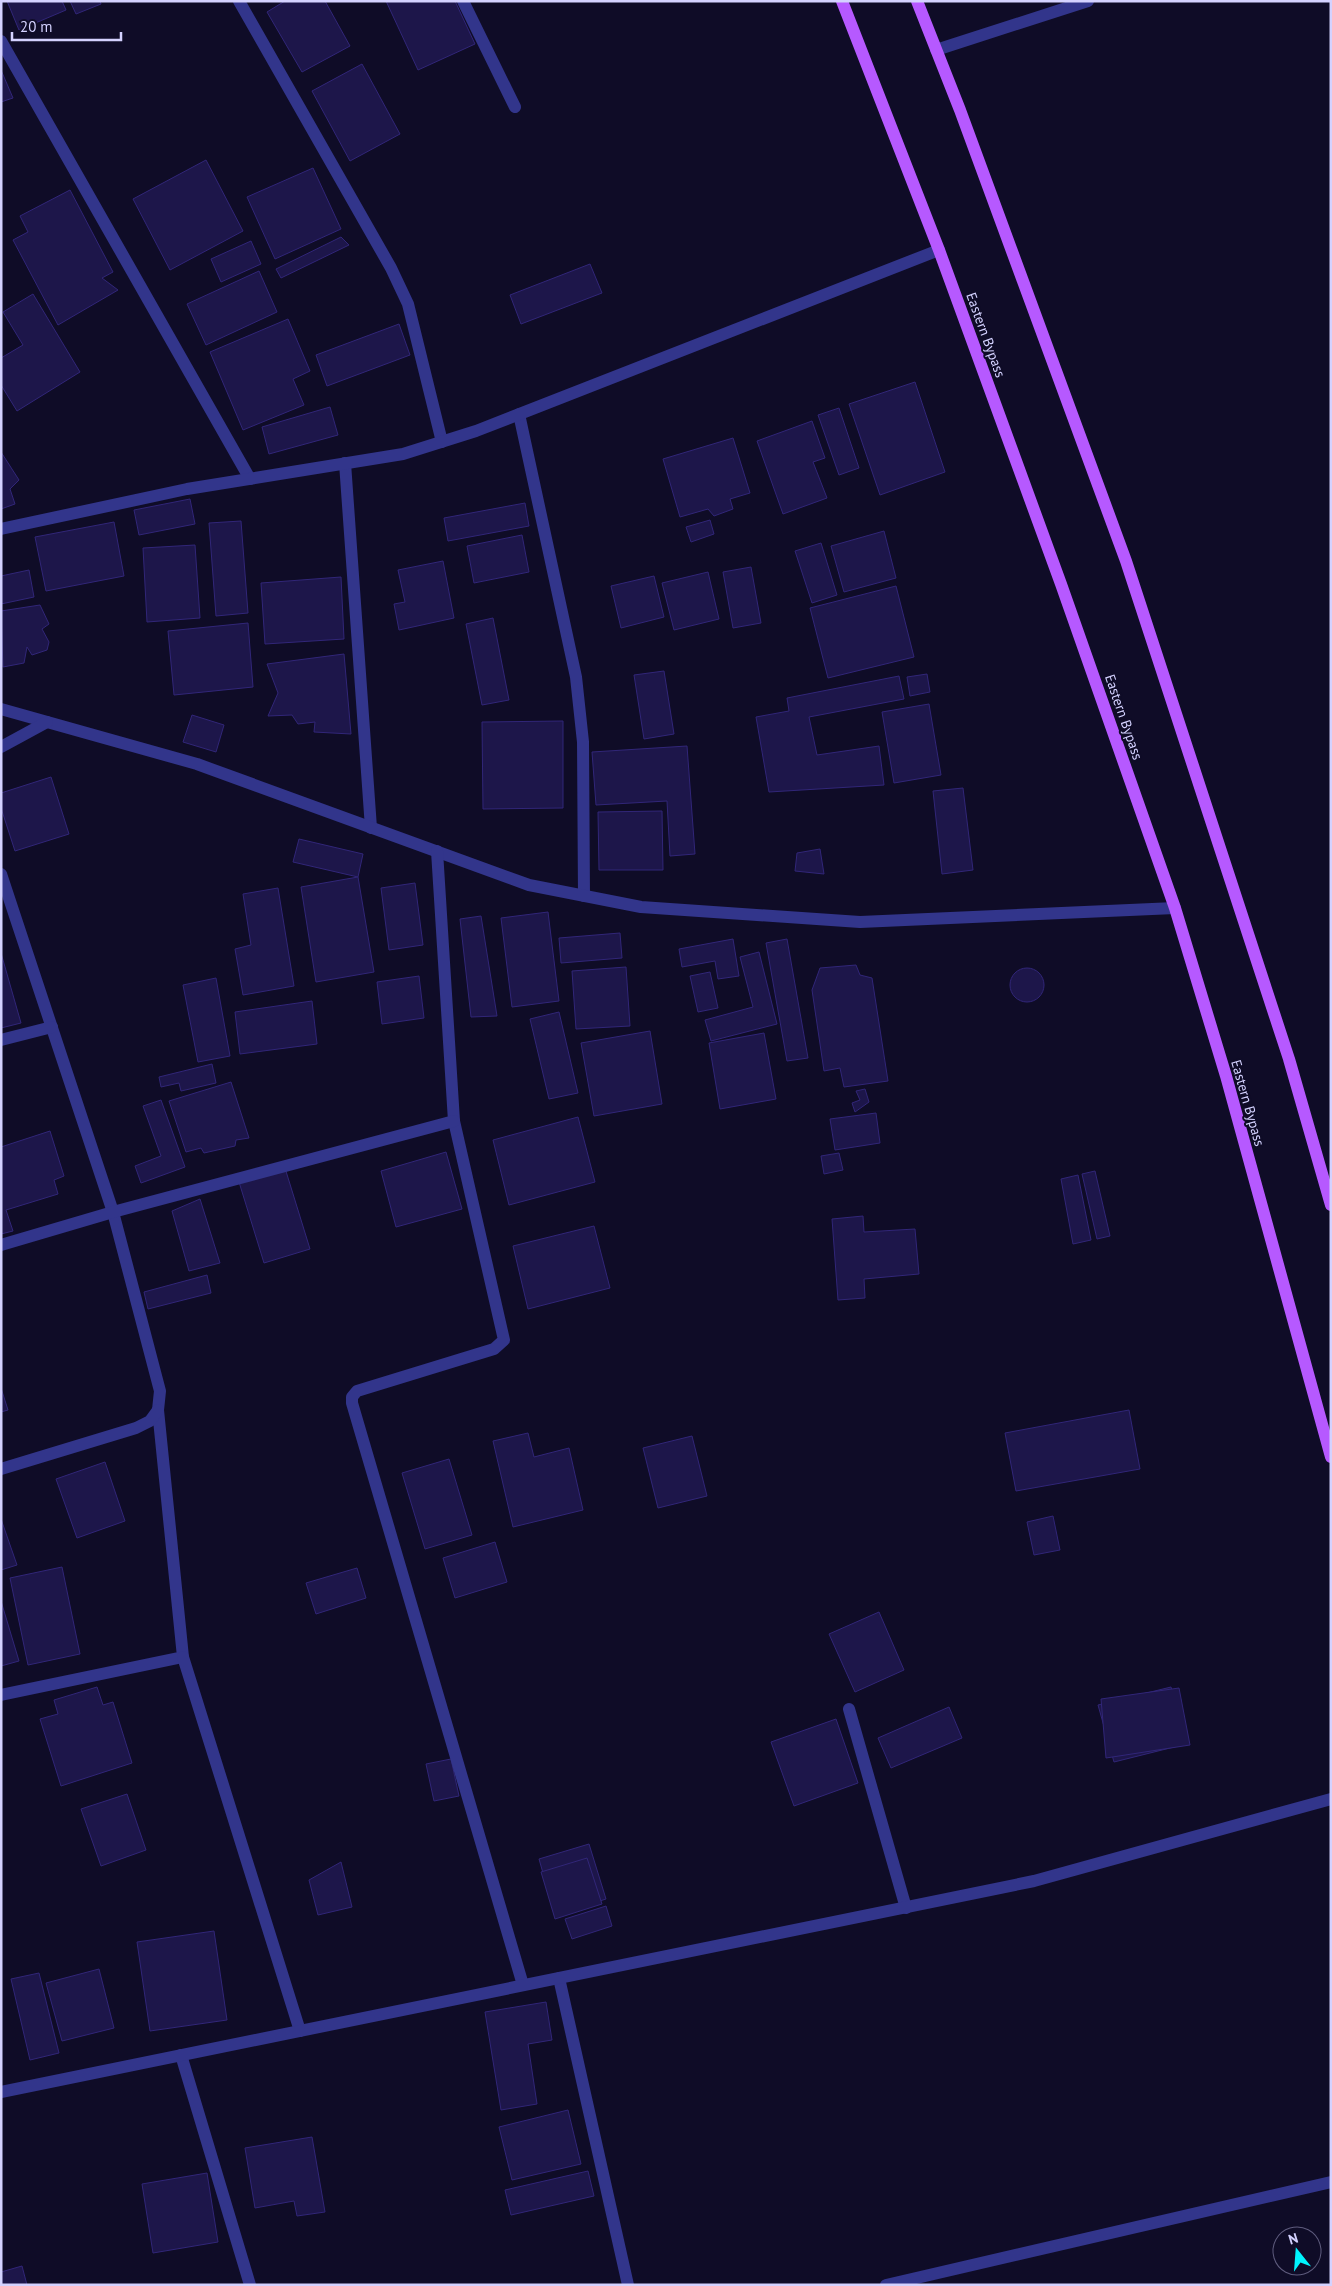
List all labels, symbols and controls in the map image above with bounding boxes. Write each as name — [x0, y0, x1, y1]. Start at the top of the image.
scale bar — [12, 10, 121, 42]
text: 20 m — [20, 17, 53, 36]
street label: Eastern Bypass — [962, 290, 1010, 380]
street label: Eastern Bypass — [1101, 672, 1147, 762]
street label: Eastern Bypass — [1227, 1058, 1269, 1148]
north arrow — [1272, 2226, 1322, 2276]
text: N — [1286, 2229, 1300, 2249]

